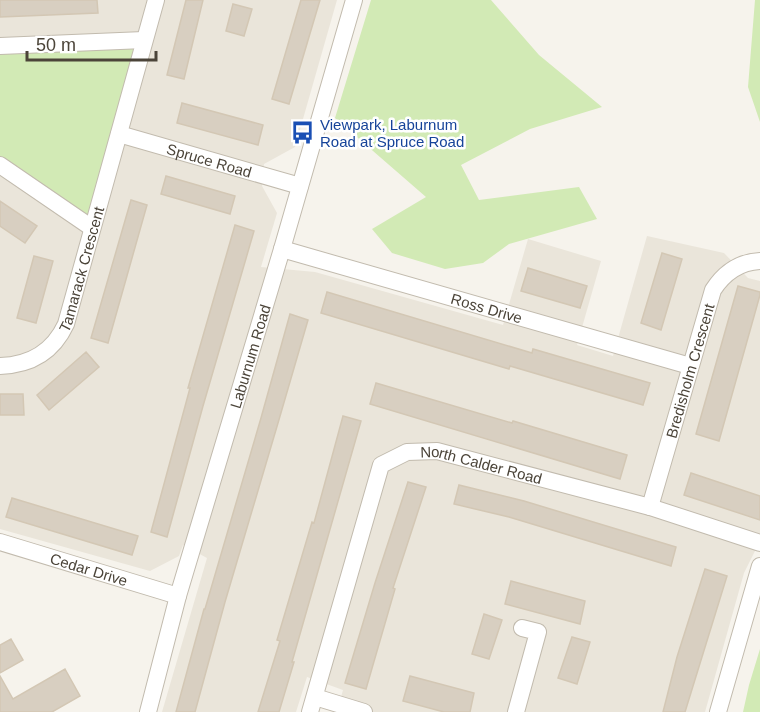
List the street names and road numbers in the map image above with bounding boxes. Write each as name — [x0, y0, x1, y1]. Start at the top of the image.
street label: Spruce Road — [165, 140, 254, 180]
street label: Tamarack Crescent — [55, 204, 107, 335]
street label: Ross Drive — [449, 289, 524, 326]
street label: Bredisholm Crescent — [662, 301, 717, 440]
street label: Laburnum Road — [226, 302, 273, 410]
street label: North Calder Road — [420, 442, 544, 487]
street label: Cedar Drive — [48, 549, 130, 589]

